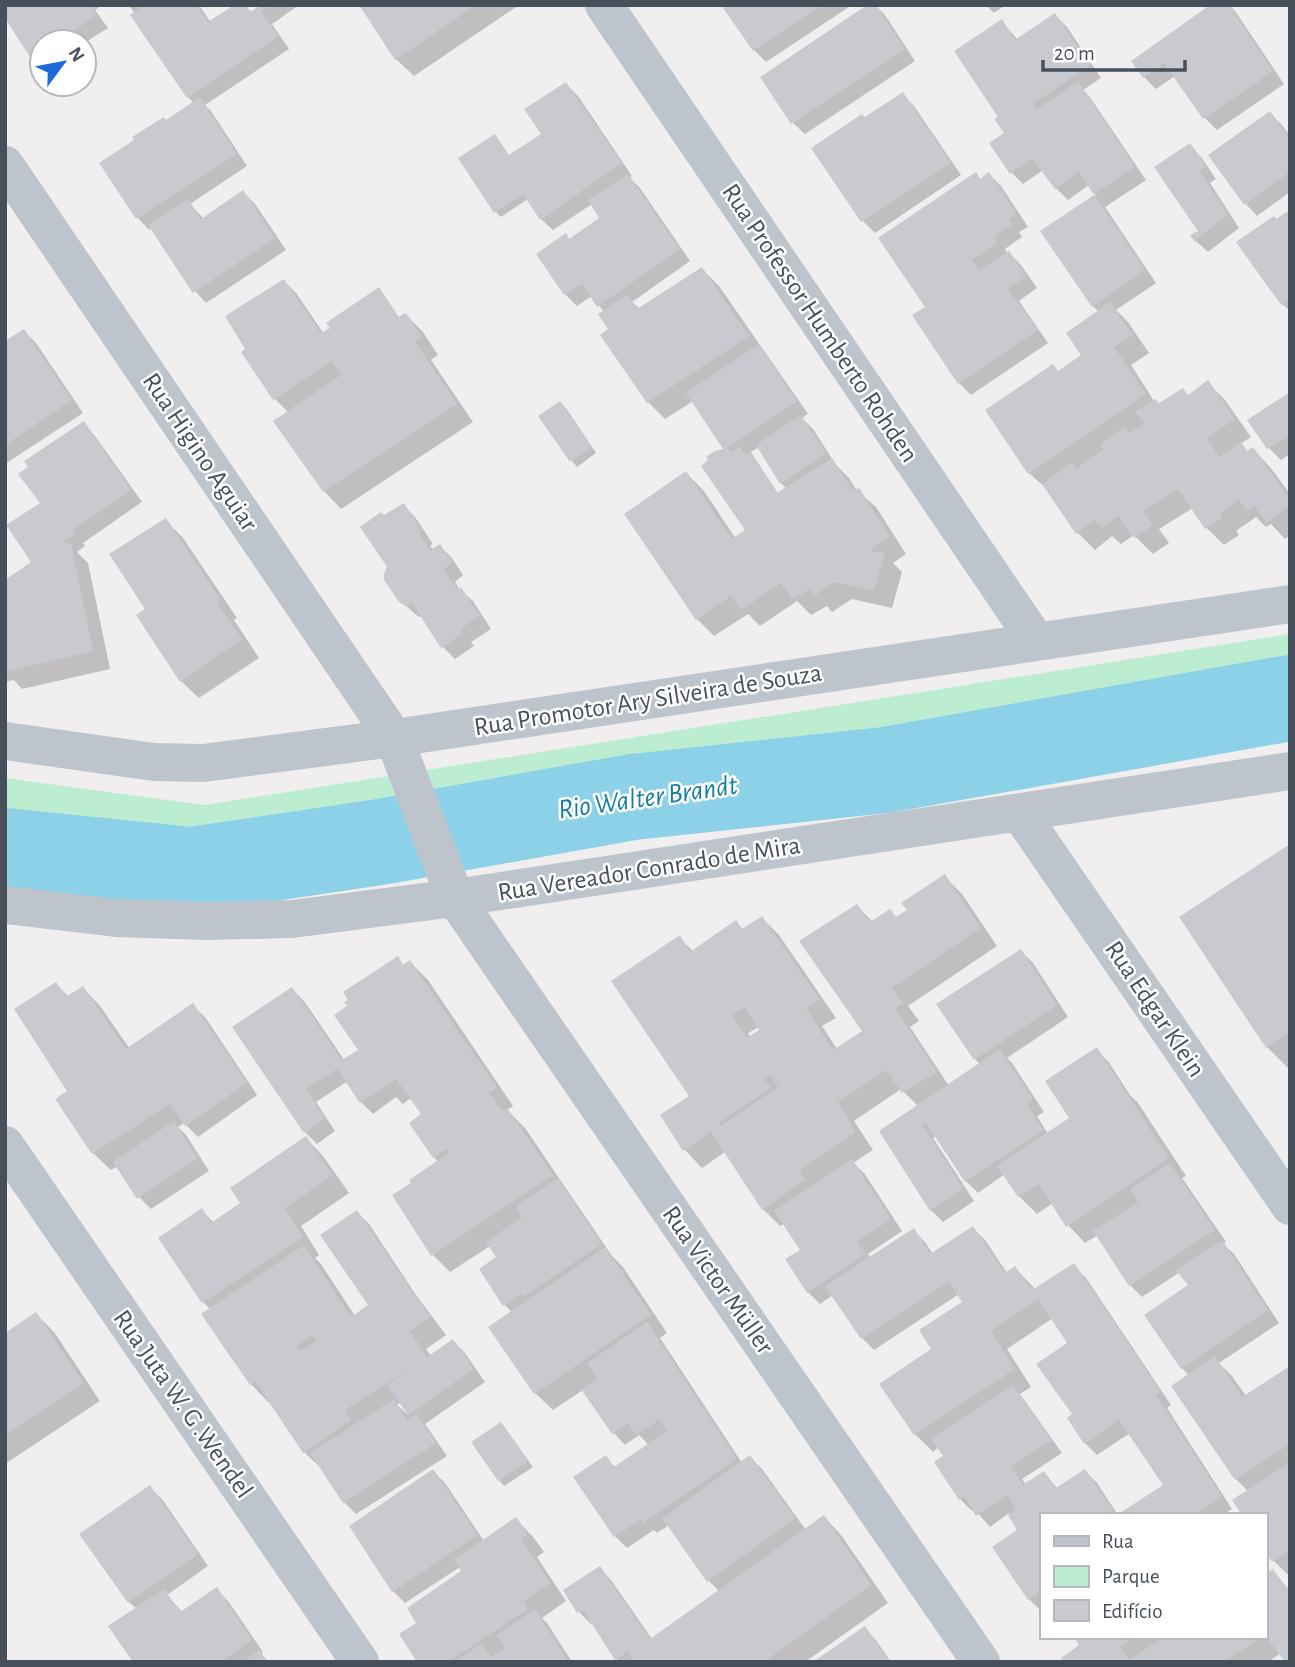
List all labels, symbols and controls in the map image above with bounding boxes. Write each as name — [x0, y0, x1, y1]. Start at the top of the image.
north arrow — [28, 28, 98, 98]
scale bar — [1043, 28, 1185, 72]
text: 20 m — [1054, 43, 1095, 64]
text: N — [65, 44, 88, 65]
street label: Rua Professor Humberto Rohden — [717, 179, 923, 467]
street label: Rua Higino Aguiar — [138, 368, 263, 536]
street label: Rua Promotor Ary Silveira de Souza — [472, 660, 824, 740]
water label: Rio Walter Brandt — [557, 771, 740, 824]
street label: Rua Vereador Conrado de Mira — [496, 832, 802, 906]
street label: Rua Edgar Klein — [1100, 936, 1210, 1082]
street label: Rua Victor Müller — [657, 1201, 779, 1359]
street label: Rua Juta W. G .Wendel — [108, 1305, 258, 1503]
legend — [1040, 1513, 1267, 1639]
text: Rua — [1102, 1531, 1134, 1552]
text: Parque — [1102, 1566, 1160, 1587]
text: Edifício — [1102, 1601, 1162, 1622]

